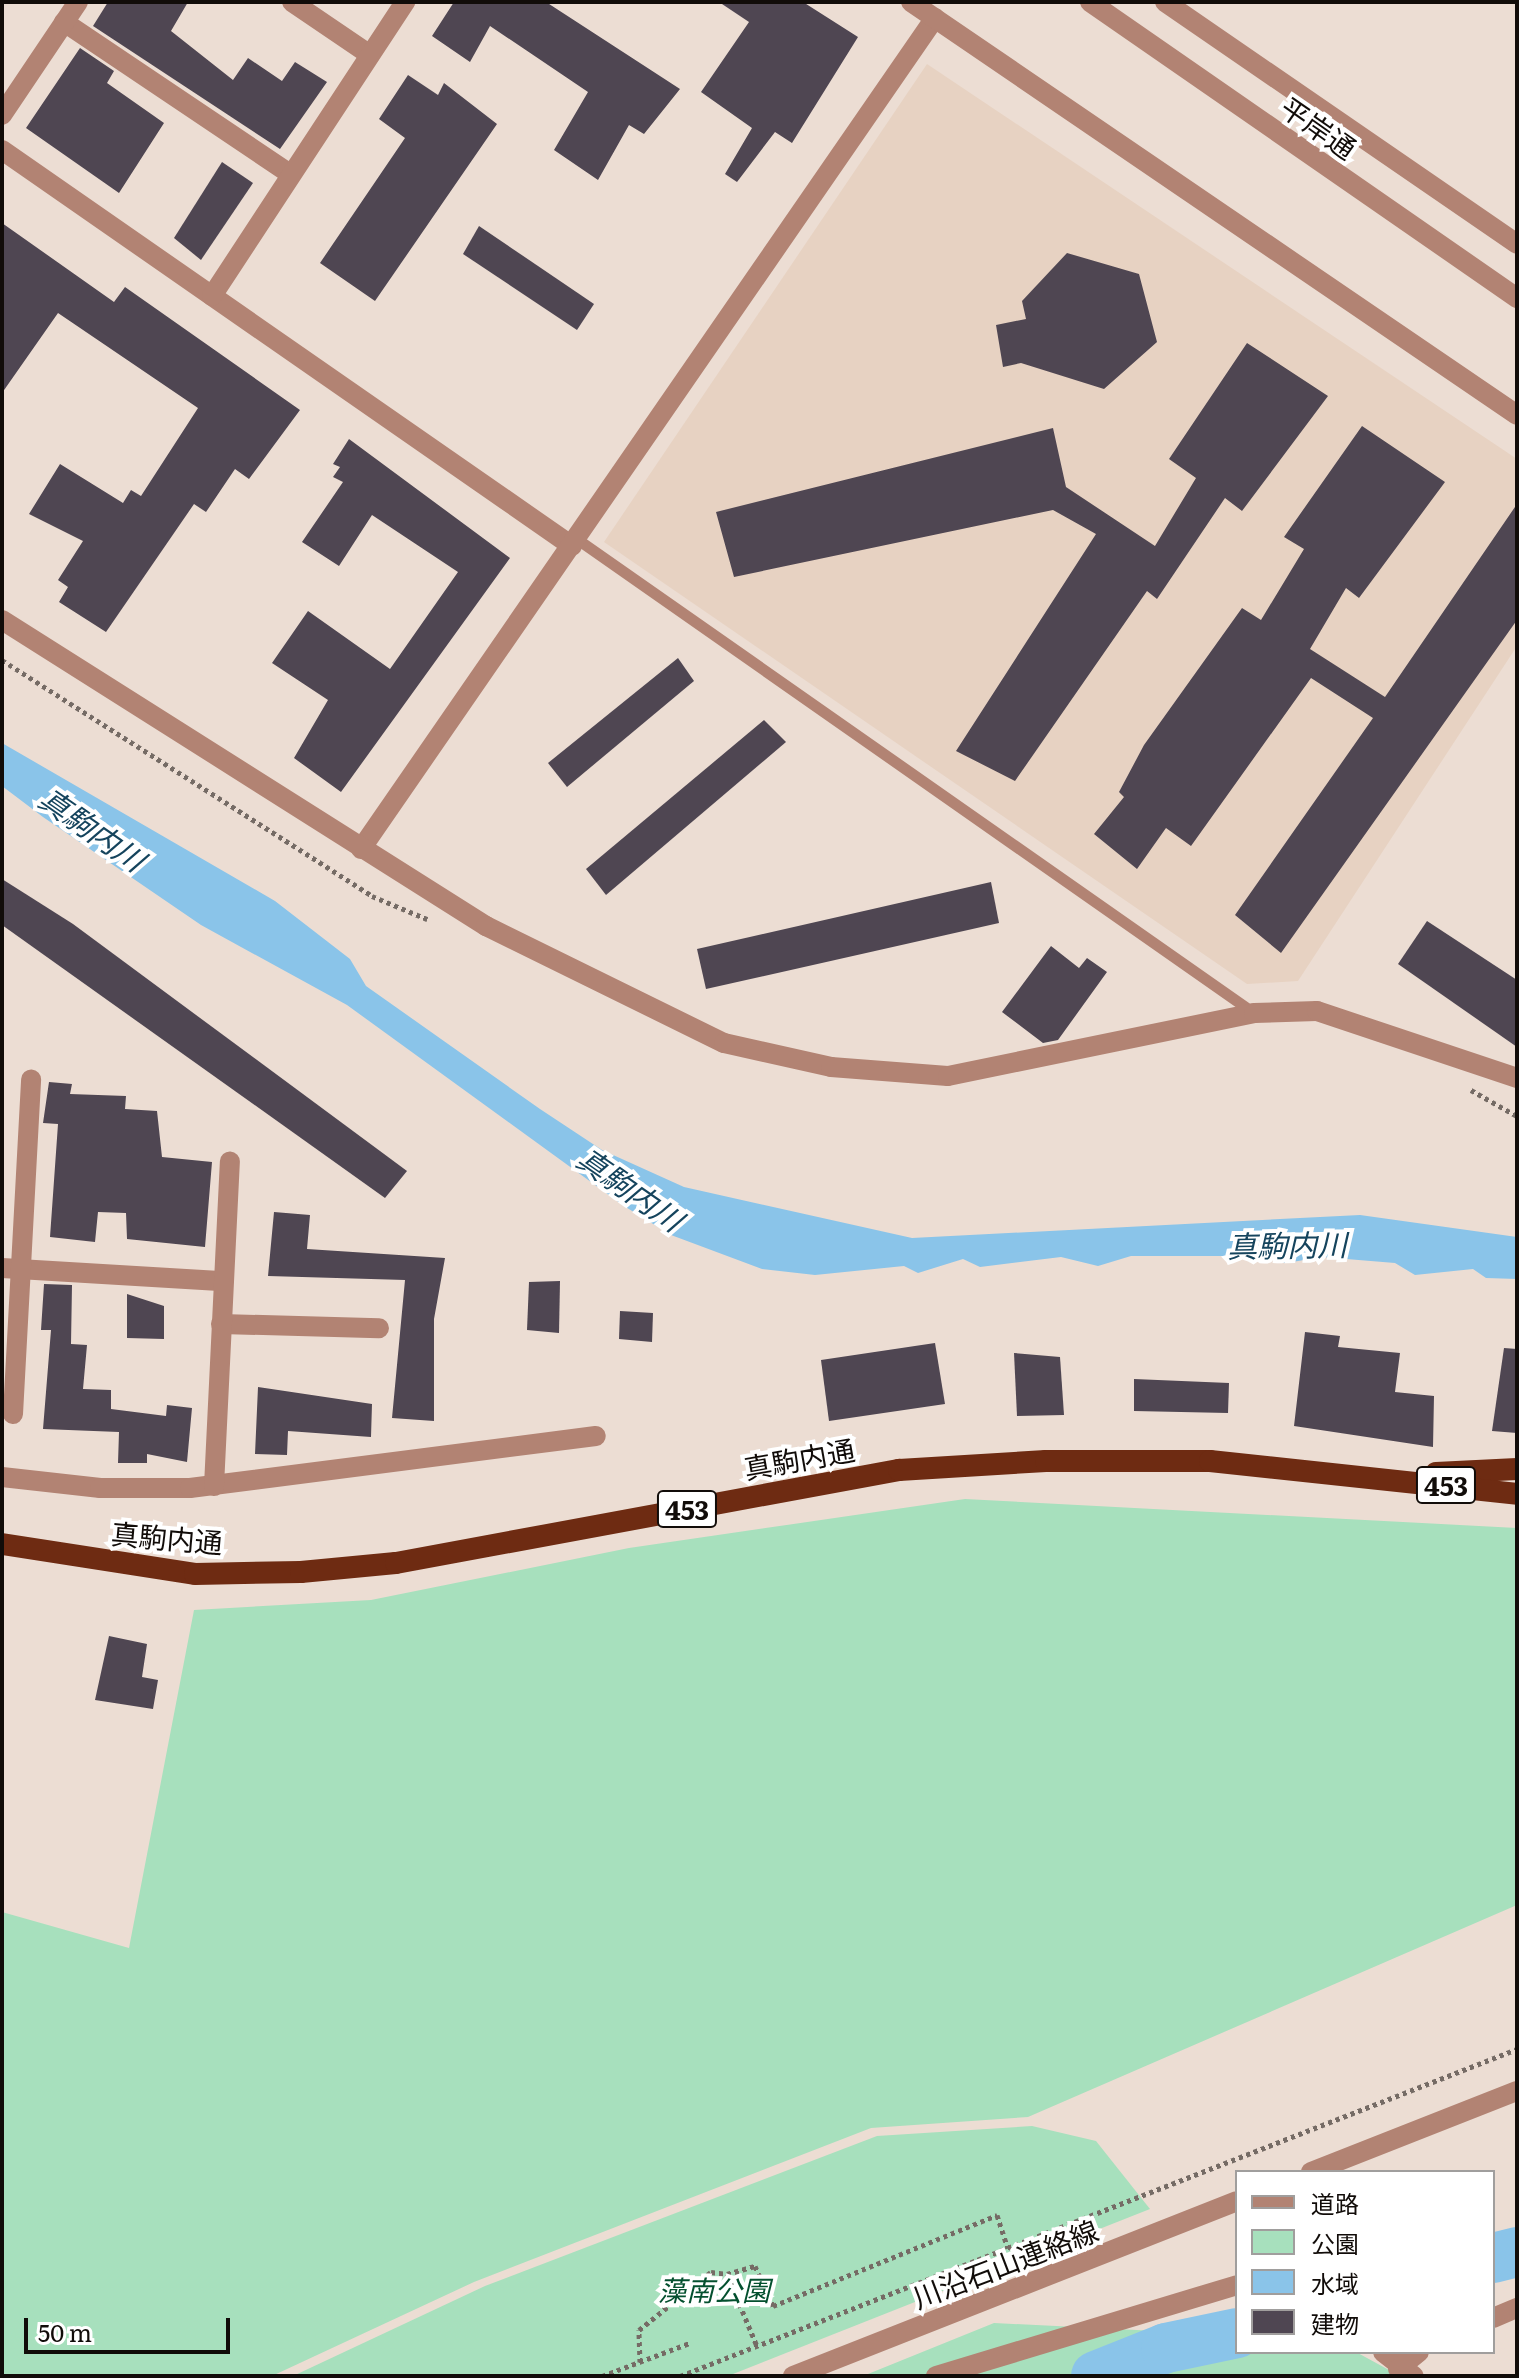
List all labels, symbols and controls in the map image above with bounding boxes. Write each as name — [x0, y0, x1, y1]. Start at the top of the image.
street label: 平岸通 — [1275, 89, 1363, 165]
water label: 真駒内川 — [34, 779, 152, 877]
water label: 真駒内川 — [572, 1139, 690, 1237]
water label: 真駒内川 — [1227, 1225, 1347, 1263]
street label: 真駒内通 — [741, 1432, 857, 1484]
road number: 453 — [1414, 1463, 1478, 1507]
road number: 453 — [655, 1487, 719, 1531]
street label: 真駒内通 — [110, 1515, 224, 1559]
legend — [1235, 2170, 1495, 2354]
text: 道路 — [1311, 2185, 1359, 2220]
street label: 川沿石山連絡線 — [907, 2212, 1103, 2314]
text: 公園 — [1311, 2225, 1359, 2260]
text: 水域 — [1311, 2265, 1359, 2300]
park label: 藻南公園 — [658, 2272, 770, 2306]
scale bar — [28, 2302, 234, 2352]
text: 建物 — [1311, 2305, 1359, 2340]
text: 50 m — [38, 2314, 92, 2349]

